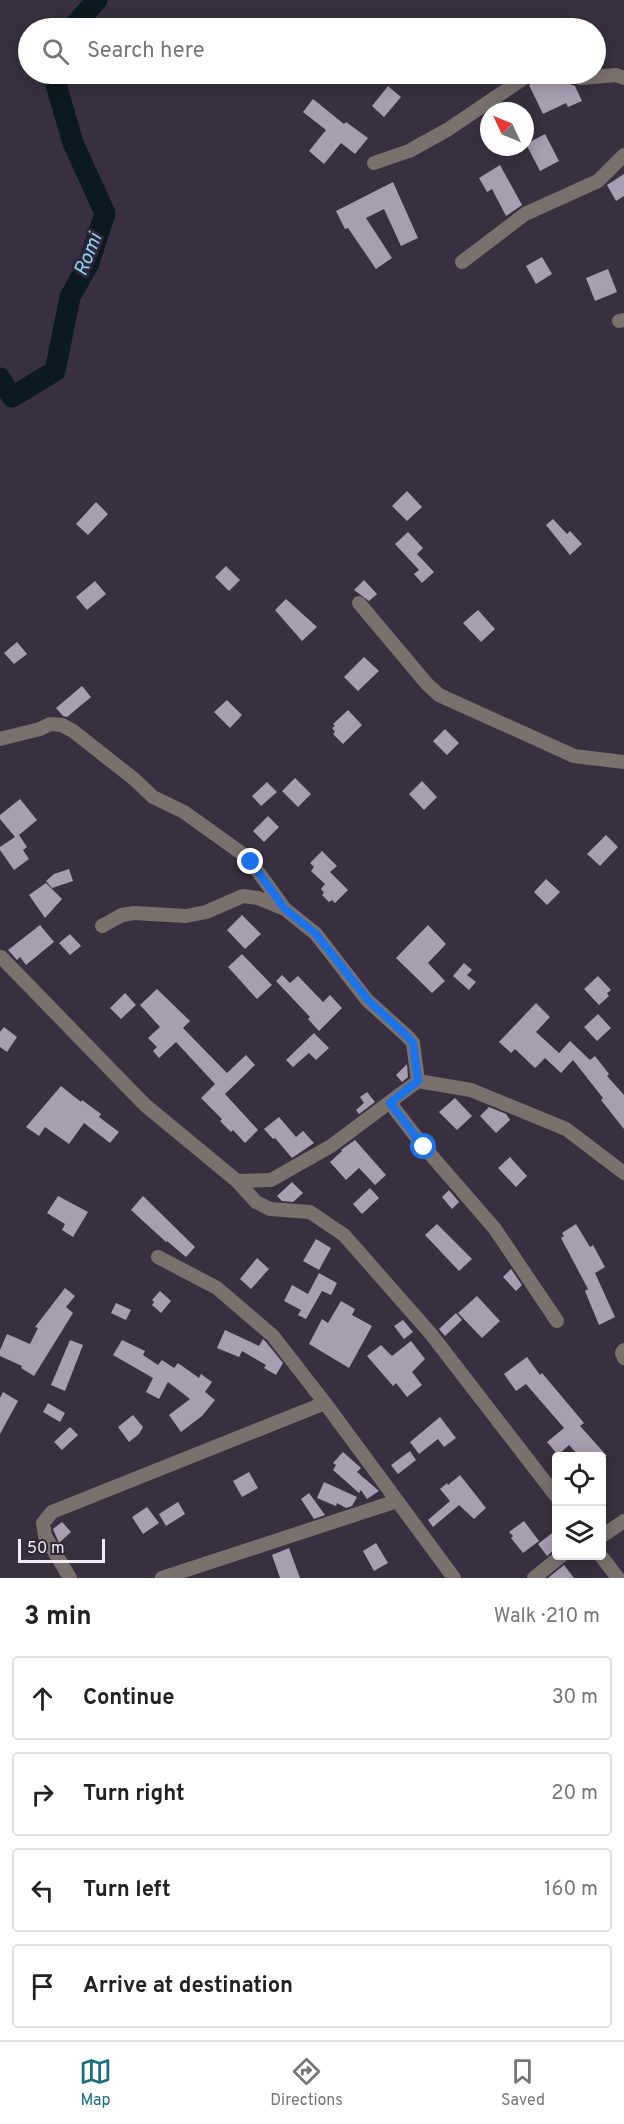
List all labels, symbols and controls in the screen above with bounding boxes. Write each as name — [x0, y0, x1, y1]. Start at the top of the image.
search box — [18, 18, 606, 84]
icon: search — [39, 35, 72, 68]
text: Search here — [87, 38, 205, 65]
north arrow — [480, 102, 534, 156]
water label: Romi — [69, 229, 110, 280]
route end — [237, 848, 263, 874]
route start — [410, 1133, 436, 1159]
map controls — [552, 1452, 606, 1560]
button: locate — [552, 1452, 606, 1506]
button: layers — [552, 1506, 606, 1560]
scale bar — [18, 1536, 105, 1564]
text: 50 m — [27, 1539, 65, 1559]
text: 3 min — [24, 1601, 92, 1634]
text: Walk · 210 m — [494, 1604, 600, 1630]
icon: ahead — [26, 1682, 59, 1715]
text: Continue — [83, 1685, 174, 1712]
text: 30 m — [552, 1685, 598, 1711]
icon: right — [26, 1778, 59, 1811]
text: Turn right — [83, 1781, 185, 1808]
text: 20 m — [551, 1781, 598, 1807]
icon: left — [26, 1874, 59, 1907]
text: Turn left — [83, 1877, 171, 1904]
text: 160 m — [544, 1877, 598, 1903]
icon: arrive — [26, 1970, 59, 2003]
text: Arrive at destination — [83, 1973, 293, 2000]
tab: Map — [79, 2055, 112, 2111]
tab: Directions — [270, 2055, 343, 2111]
tab: Saved — [501, 2055, 545, 2111]

